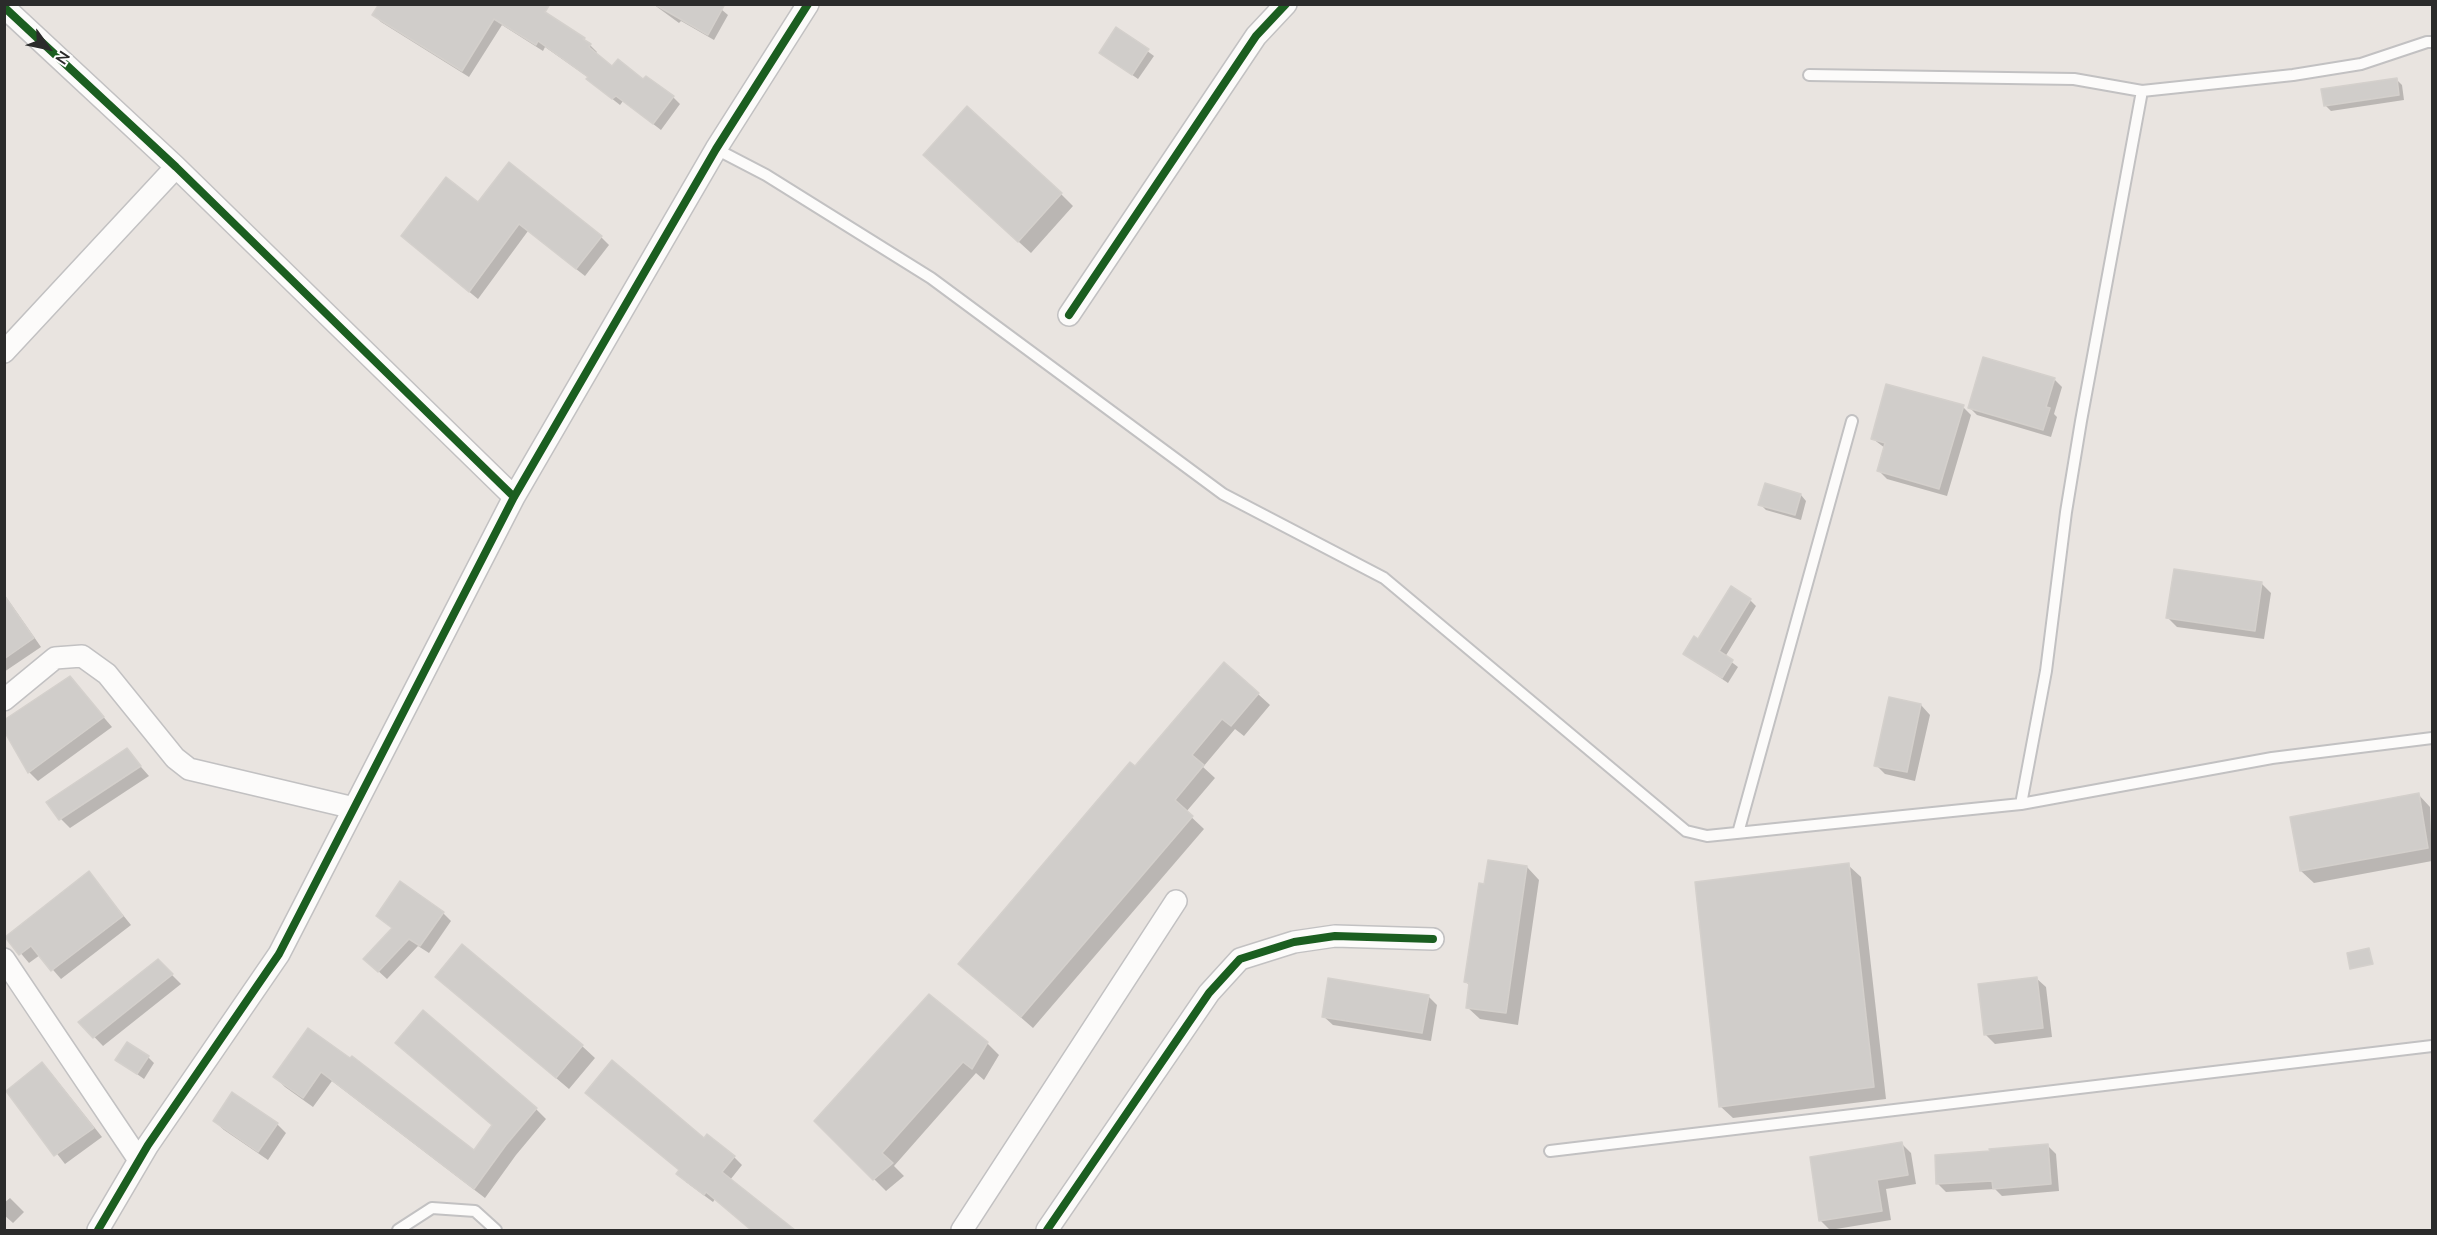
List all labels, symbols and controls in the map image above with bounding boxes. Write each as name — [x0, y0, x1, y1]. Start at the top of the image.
north arrow — [18, 18, 78, 78]
text: N — [51, 47, 75, 68]

